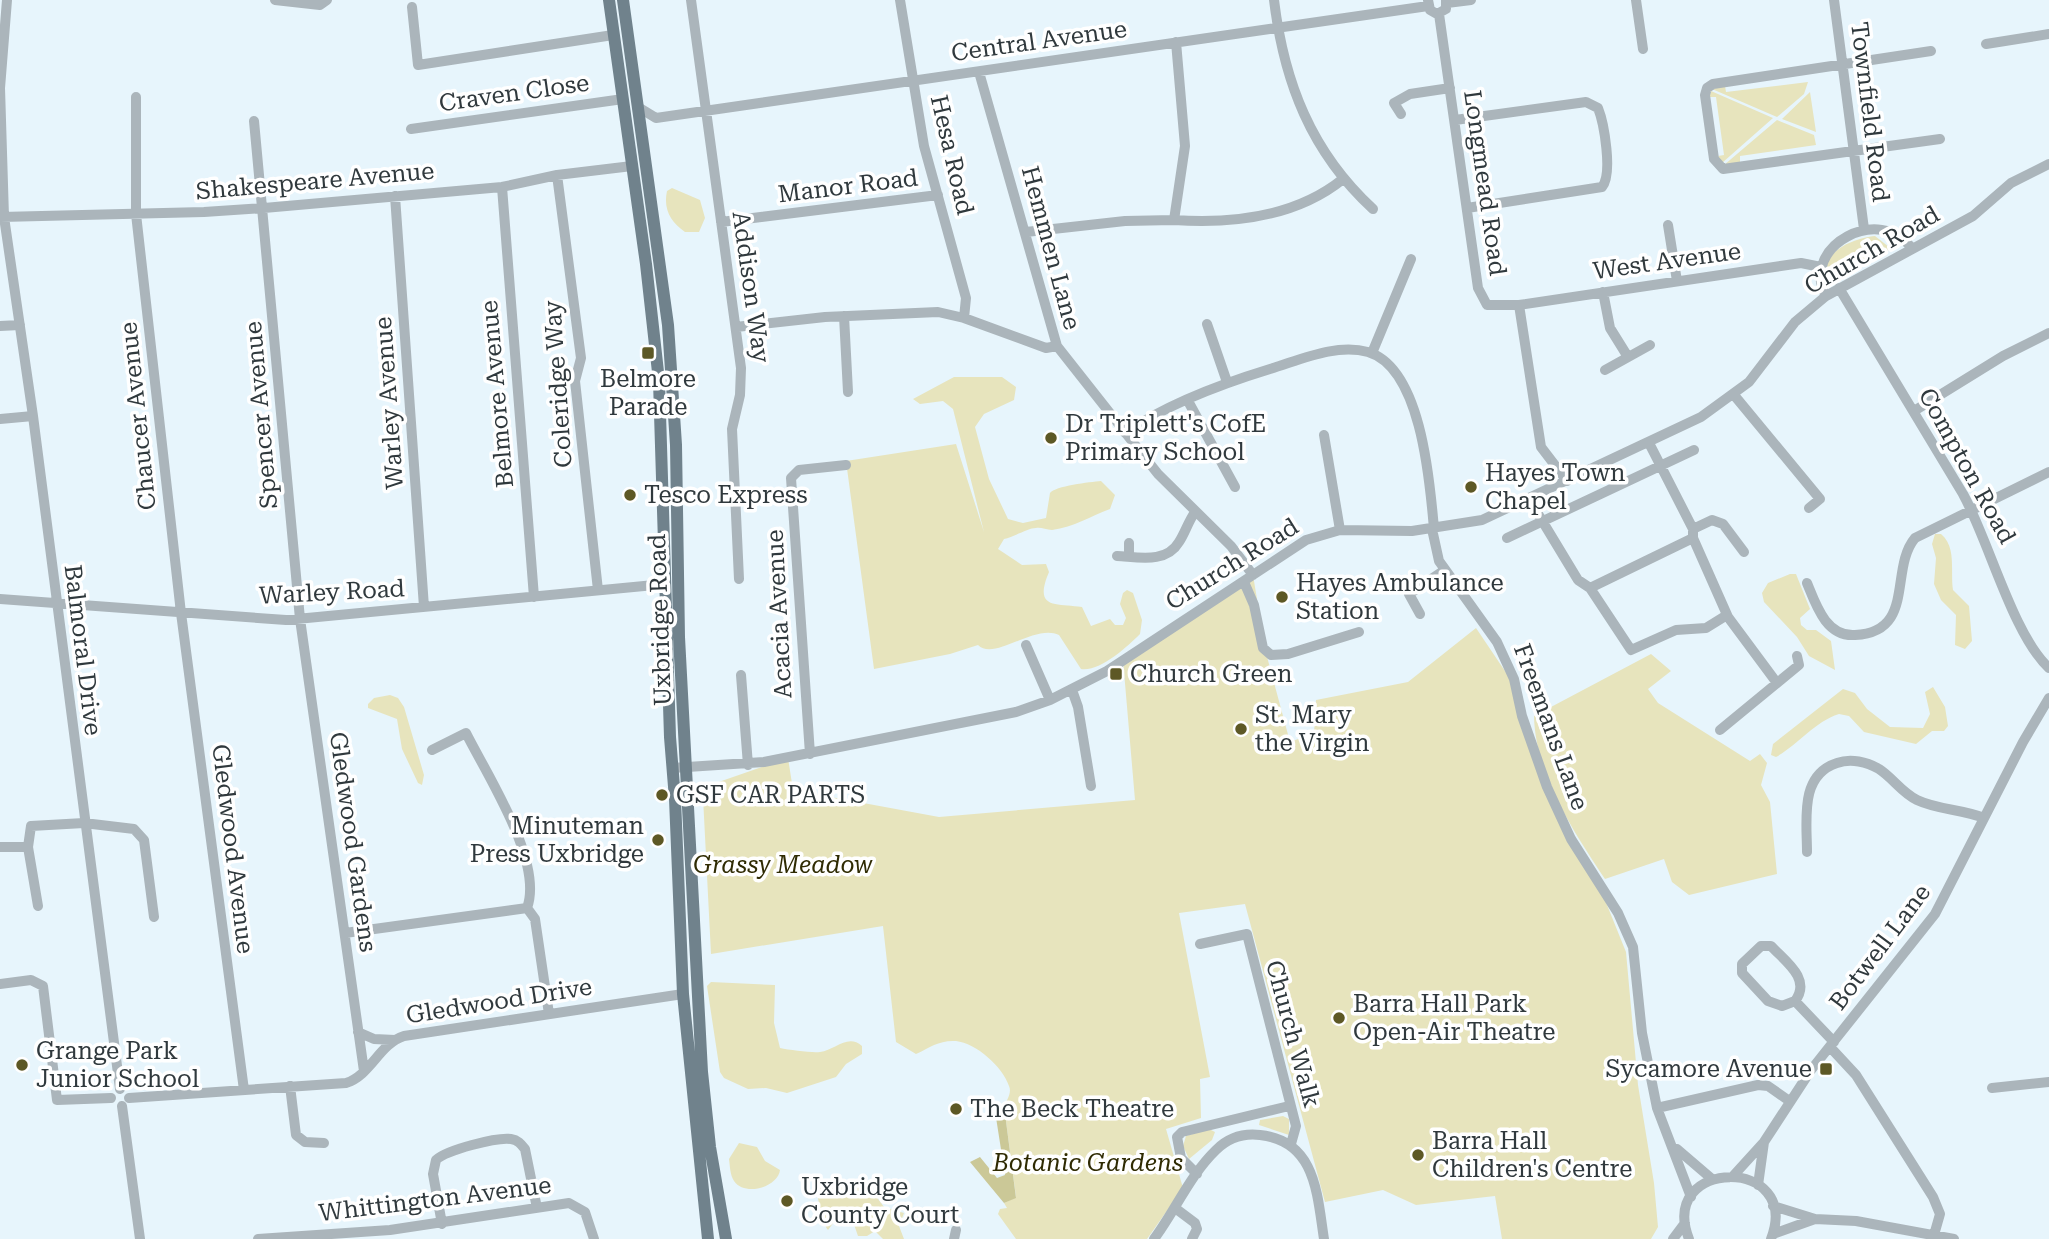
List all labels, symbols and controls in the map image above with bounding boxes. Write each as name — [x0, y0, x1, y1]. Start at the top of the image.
street label: Central Avenue — [949, 15, 1129, 67]
street label: Townfield Road — [1845, 20, 1895, 204]
street label: Craven Close — [437, 69, 591, 117]
street label: Longmead Road — [1458, 88, 1512, 278]
street label: Hesa Road — [925, 92, 979, 218]
street label: Shakespeare Avenue — [195, 157, 435, 205]
street label: Hemmen Lane — [1016, 163, 1086, 333]
street label: Manor Road — [776, 164, 920, 208]
street label: Church Road — [1800, 200, 1944, 300]
street label: Addison Way — [727, 209, 776, 365]
street label: West Avenue — [1591, 237, 1743, 285]
street label: Belmore Avenue — [475, 299, 519, 489]
street label: Coleridge Way — [538, 299, 578, 469]
street label: Warley Avenue — [369, 316, 409, 490]
street label: Chaucer Avenue — [114, 320, 162, 512]
street label: Spencer Avenue — [239, 320, 283, 510]
marker: Belmore Parade — [640, 345, 656, 361]
place label: Belmore Parade — [600, 365, 696, 421]
street label: Compton Road — [1913, 383, 2021, 549]
place label: Dr Triplett's CofE Primary School — [1065, 410, 1266, 466]
marker: Dr Triplett's CofE Primary School — [1043, 430, 1059, 446]
place label: Hayes Town Chapel — [1485, 459, 1626, 515]
marker: Hayes Town Chapel — [1463, 479, 1479, 495]
place label: Tesco Express — [644, 481, 808, 509]
marker: Tesco Express — [622, 487, 638, 503]
street label: Church Road — [1161, 512, 1303, 616]
street label: Acacia Avenue — [761, 529, 797, 699]
street label: Uxbridge Road — [643, 533, 677, 707]
street label: Balmoral Drive — [59, 563, 107, 737]
place label: Hayes Ambulance Station — [1296, 569, 1504, 625]
street label: Warley Road — [258, 574, 406, 610]
marker: Hayes Ambulance Station — [1274, 589, 1290, 605]
street label: Freemans Lane — [1508, 640, 1594, 814]
place label: Church Green — [1130, 660, 1292, 688]
marker: Church Green — [1108, 666, 1124, 682]
place label: St. Mary the Virgin — [1255, 701, 1369, 757]
marker: St. Mary the Virgin — [1233, 721, 1249, 737]
street label: Gledwood Gardens — [324, 730, 382, 954]
street label: Gledwood Avenue — [206, 743, 260, 955]
place label: GSF CAR PARTS — [676, 781, 865, 809]
marker: GSF CAR PARTS — [654, 787, 670, 803]
place label: Minuteman Press Uxbridge — [470, 812, 644, 868]
marker: Minuteman Press Uxbridge — [650, 832, 666, 848]
park label: Grassy Meadow — [693, 851, 873, 879]
street label: Botwell Lane — [1824, 879, 1936, 1015]
street label: Church Walk — [1260, 957, 1326, 1111]
street label: Gledwood Drive — [404, 972, 594, 1030]
place label: Barra Hall Park Open-Air Theatre — [1353, 990, 1556, 1046]
marker: Barra Hall Park Open-Air Theatre — [1331, 1010, 1347, 1026]
place label: Grange Park Junior School — [36, 1037, 199, 1093]
place label: Sycamore Avenue — [1606, 1055, 1812, 1083]
marker: Grange Park Junior School — [14, 1057, 30, 1073]
marker: Sycamore Avenue — [1818, 1061, 1834, 1077]
place label: The Beck Theatre — [970, 1095, 1174, 1123]
marker: The Beck Theatre — [948, 1101, 964, 1117]
place label: Barra Hall Children's Centre — [1432, 1127, 1632, 1183]
marker: Barra Hall Children's Centre — [1410, 1147, 1426, 1163]
park label: Botanic Gardens — [992, 1149, 1183, 1177]
street label: Whittington Avenue — [317, 1171, 553, 1227]
place label: Uxbridge County Court — [801, 1173, 959, 1229]
marker: Uxbridge County Court — [779, 1193, 795, 1209]

